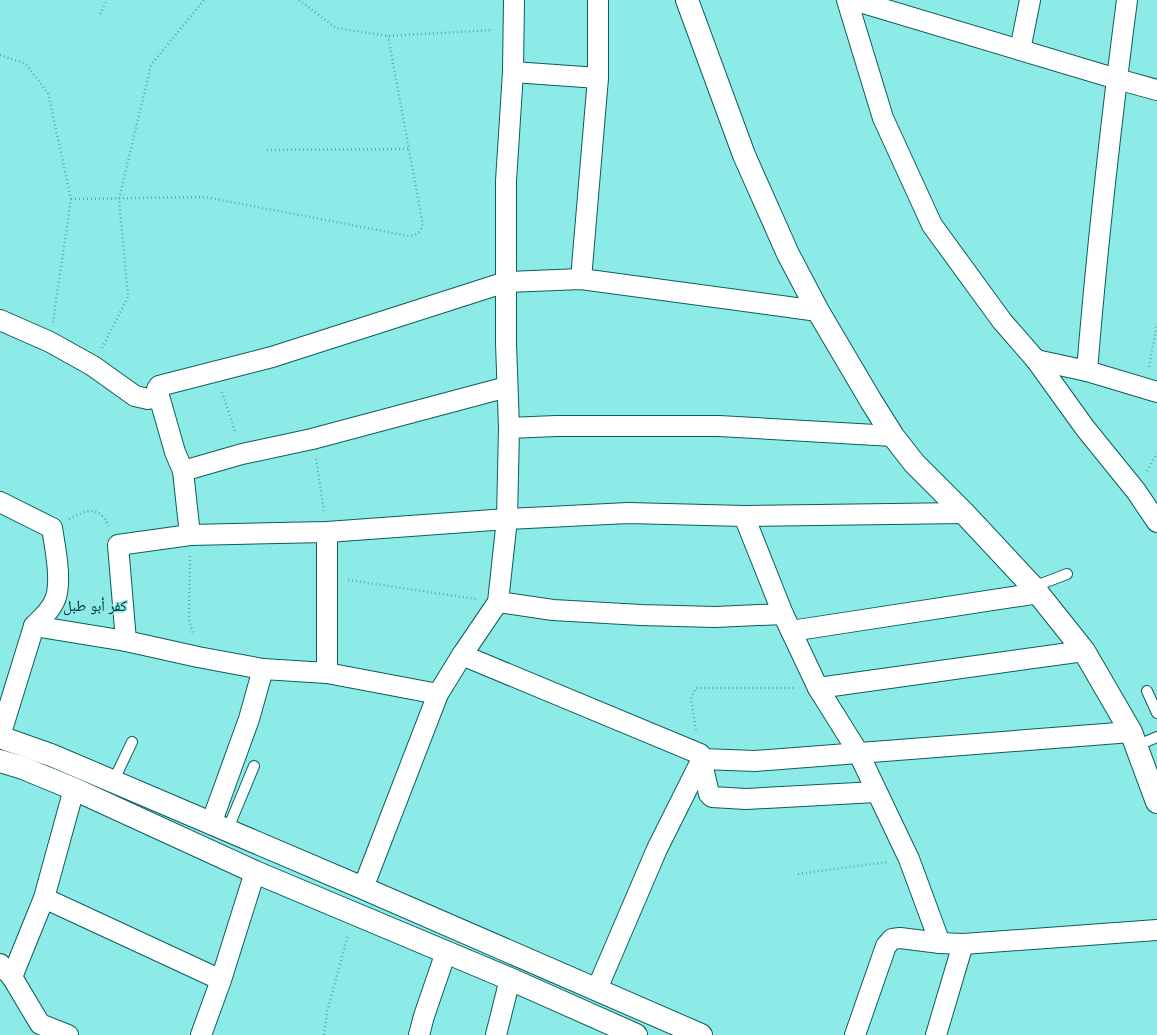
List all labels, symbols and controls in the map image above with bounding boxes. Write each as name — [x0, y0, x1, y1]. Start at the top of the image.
district label: كفر أبو طبل — [63, 595, 127, 616]

